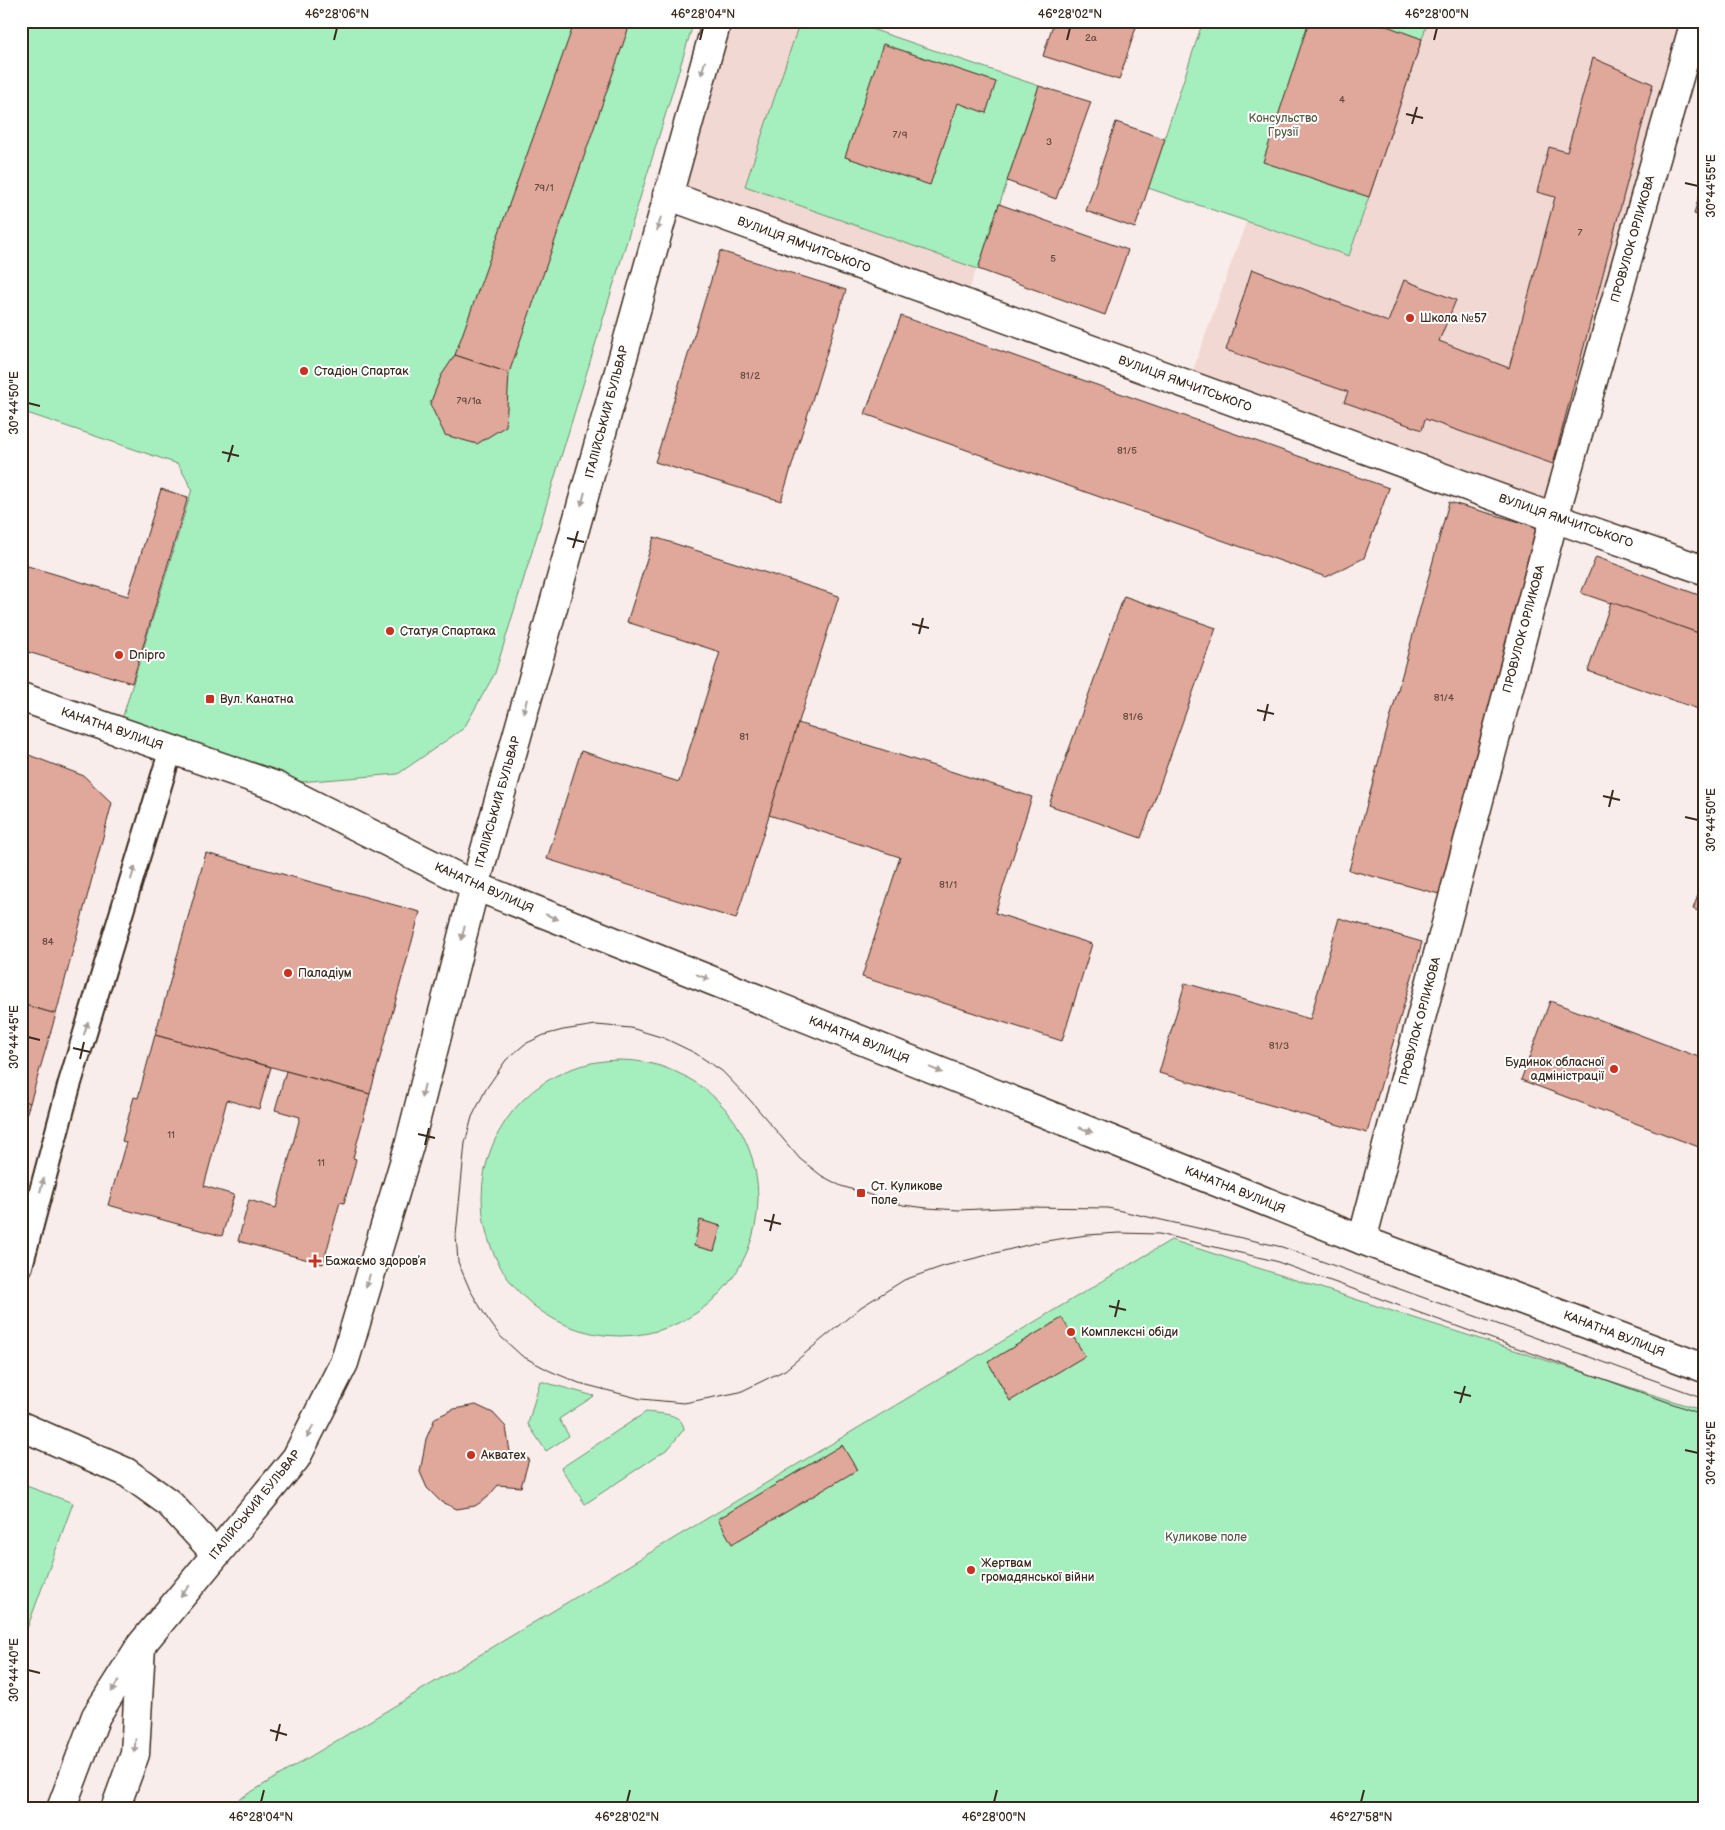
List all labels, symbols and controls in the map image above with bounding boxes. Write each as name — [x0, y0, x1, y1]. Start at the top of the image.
text: 46°28'06"N — [305, 7, 369, 22]
text: 46°28'04"N — [671, 7, 735, 22]
text: 46°28'02"N — [1038, 7, 1102, 22]
text: 46°28'00"N — [1405, 7, 1469, 22]
house number: 2а — [1085, 32, 1097, 44]
one-way arrow — [699, 61, 707, 76]
house number: 4 — [1339, 94, 1345, 106]
park label: Консульство Грузії — [1249, 111, 1318, 140]
house number: 7/9 — [892, 129, 908, 141]
house number: 3 — [1046, 136, 1052, 148]
text: 30°44'55"E — [1704, 154, 1719, 218]
street label: ПРОВУЛОК ОРЛИКОВА — [1608, 173, 1659, 304]
house number: 79/1 — [534, 182, 554, 194]
street label: ВУЛИЦЯ ЯМЧИТСЬКОГО — [735, 214, 873, 276]
one-way arrow — [654, 217, 662, 232]
house number: 7 — [1578, 227, 1583, 239]
house number: 5 — [1050, 253, 1056, 265]
place label: Школа №57 — [1420, 311, 1487, 326]
marker: Школа №57 — [1404, 312, 1416, 324]
street label: ІТАЛІЙСЬКИЙ БУЛЬВАР — [582, 344, 632, 480]
street label: ВУЛИЦЯ ЯМЧИТСЬКОГО — [1116, 353, 1254, 415]
place label: Стадіон Спартак — [314, 364, 409, 379]
marker: Стадіон Спартак — [298, 365, 310, 377]
house number: 81/2 — [740, 370, 760, 382]
text: 30°44'50"E — [7, 371, 22, 435]
house number: 79/1а — [457, 395, 482, 407]
house number: 81/5 — [1117, 445, 1137, 457]
street label: ВУЛИЦЯ ЯМЧИТСЬКОГО — [1497, 491, 1636, 551]
one-way arrow — [578, 492, 586, 507]
street label: ПРОВУЛОК ОРЛИКОВА — [1500, 563, 1548, 695]
place label: Статуя Спартака — [400, 624, 496, 639]
marker: Статуя Спартака — [384, 625, 396, 637]
place label: Dnipro — [129, 648, 165, 663]
marker: Dnipro — [113, 649, 125, 661]
place label: Вул. Канатна — [220, 692, 294, 707]
house number: 81/4 — [1434, 692, 1454, 704]
marker: Вул. Канатна — [204, 693, 216, 705]
one-way arrow — [521, 699, 529, 714]
street label: КАНАТНА ВУЛИЦЯ — [59, 704, 165, 754]
house number: 81/6 — [1123, 711, 1143, 723]
house number: 81 — [739, 731, 749, 743]
street label: ІТАЛІЙСЬКИЙ БУЛЬВАР — [472, 734, 524, 870]
text: 30°44'50"E — [1704, 788, 1719, 852]
street label: КАНАТНА ВУЛИЦЯ — [432, 859, 536, 917]
one-way arrow — [130, 865, 138, 880]
house number: 81/1 — [939, 879, 957, 891]
one-way arrow — [545, 913, 560, 921]
one-way arrow — [458, 926, 466, 941]
house number: 84 — [42, 936, 54, 948]
street label: ПРОВУЛОК ОРЛИКОВА — [1396, 955, 1444, 1087]
place label: Паладіум — [298, 966, 352, 981]
marker: Паладіум — [282, 967, 294, 979]
one-way arrow — [696, 974, 710, 982]
text: 30°44'45"E — [7, 1005, 22, 1069]
street label: КАНАТНА ВУЛИЦЯ — [807, 1013, 911, 1067]
one-way arrow — [83, 1021, 91, 1036]
house number: 81/3 — [1269, 1040, 1289, 1052]
place label: Будинок обласної адміністрації — [1505, 1055, 1605, 1084]
marker: Будинок обласної адміністрації — [1608, 1063, 1620, 1075]
one-way arrow — [928, 1067, 943, 1074]
one-way arrow — [418, 1083, 426, 1098]
one-way arrow — [1079, 1127, 1094, 1134]
house number: 11 — [167, 1129, 175, 1141]
house number: 11 — [317, 1157, 325, 1169]
street label: КАНАТНА ВУЛИЦЯ — [1183, 1163, 1287, 1217]
one-way arrow — [39, 1177, 47, 1192]
place label: Ст. Куликове поле — [871, 1179, 943, 1208]
marker: Ст. Куликове поле — [855, 1187, 867, 1199]
place label: Бажаємо здоровʼя — [325, 1254, 427, 1269]
marker: Бажаємо здоровʼя — [309, 1255, 321, 1267]
one-way arrow — [364, 1273, 372, 1288]
street label: КАНАТНА ВУЛИЦЯ — [1561, 1308, 1667, 1360]
place label: Комплексні обіди — [1081, 1325, 1178, 1340]
marker: Комплексні обіди — [1065, 1326, 1077, 1338]
text: 30°44'45"E — [1704, 1421, 1719, 1485]
one-way arrow — [306, 1424, 314, 1439]
street label: ІТАЛІЙСЬКИЙ БУЛЬВАР — [206, 1447, 304, 1563]
place label: Акватех — [480, 1448, 526, 1463]
marker: Акватех — [465, 1449, 477, 1461]
park label: Куликове поле — [1165, 1530, 1247, 1545]
place label: Жертвам громадянської війни — [981, 1556, 1094, 1585]
marker: Жертвам громадянської війни — [965, 1564, 977, 1576]
one-way arrow — [180, 1584, 191, 1597]
text: 30°44'40"E — [7, 1638, 22, 1702]
one-way arrow — [110, 1679, 120, 1692]
one-way arrow — [131, 1738, 139, 1754]
text: 46°28'04"N — [229, 1810, 293, 1825]
text: 46°28'02"N — [595, 1810, 659, 1825]
text: 46°28'00"N — [962, 1810, 1026, 1825]
text: 46°27'58"N — [1330, 1810, 1392, 1825]

